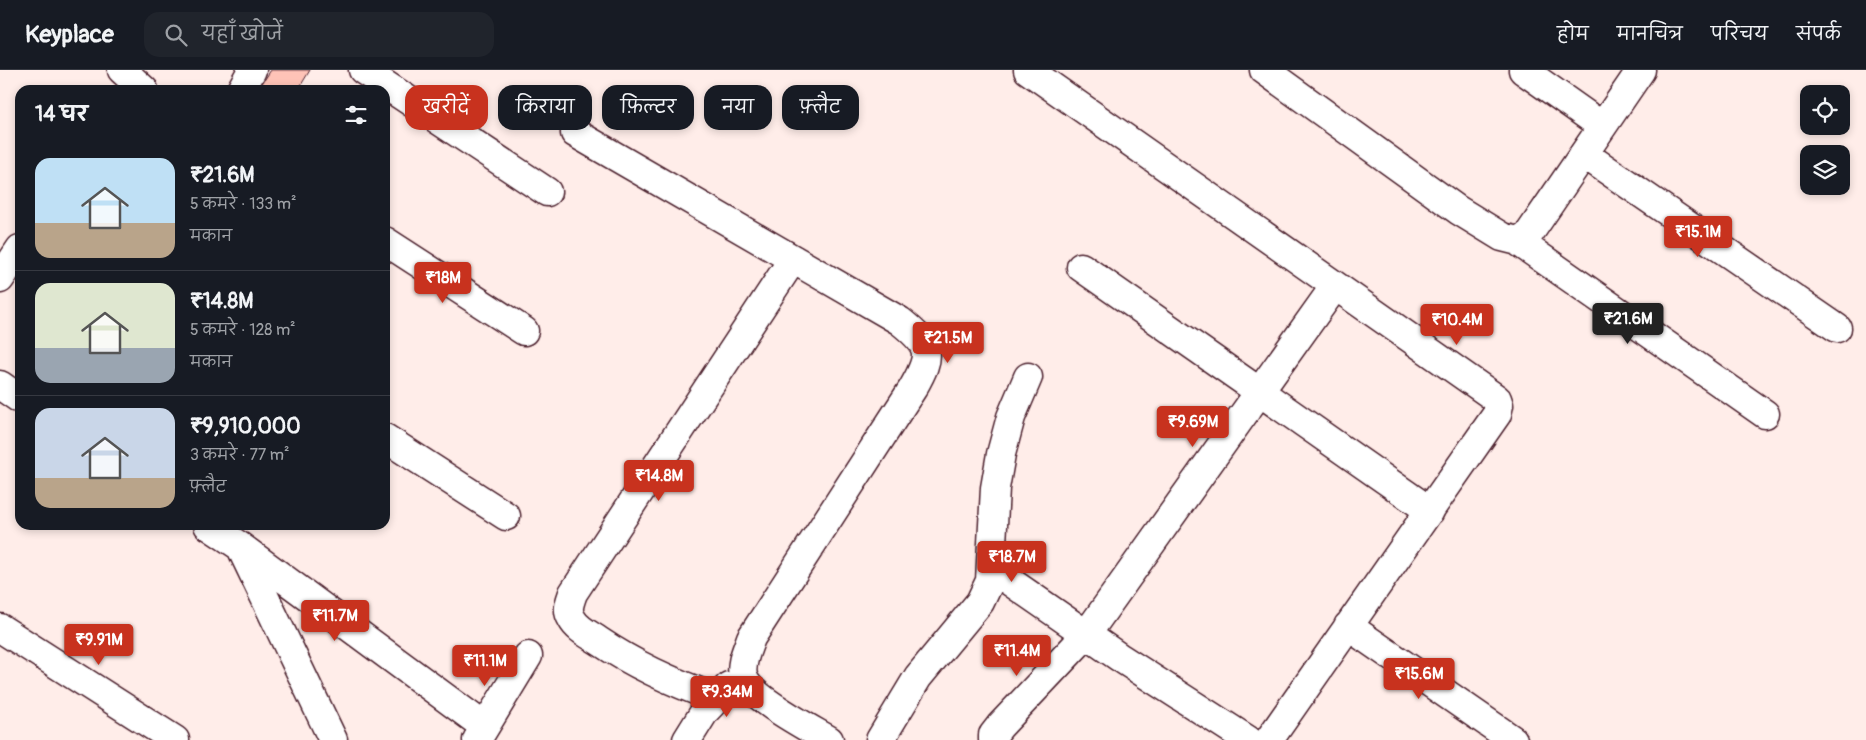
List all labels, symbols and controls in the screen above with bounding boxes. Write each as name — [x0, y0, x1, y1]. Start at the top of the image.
search box — [144, 12, 494, 57]
text: Keyplace — [25, 20, 114, 49]
icon: search — [162, 21, 190, 49]
text: यहाँ खोजें — [202, 22, 283, 46]
text: होम — [1557, 23, 1589, 46]
text: मानचित्र — [1617, 23, 1683, 46]
text: परिचय — [1711, 23, 1768, 46]
text: संपर्क — [1796, 23, 1841, 46]
chip: खरीदें — [405, 85, 488, 130]
chip: किराया — [498, 85, 592, 130]
chip: फ़िल्टर — [602, 85, 694, 130]
chip: नया — [704, 85, 772, 130]
chip: फ़्लैट — [782, 85, 859, 130]
map controls — [1800, 85, 1850, 195]
button: locate — [1800, 85, 1850, 135]
text: 14 घर — [35, 101, 88, 128]
icon: filters — [342, 101, 370, 129]
button: layers — [1800, 145, 1850, 195]
text: ₹21.6M — [190, 162, 255, 189]
icon: home — [75, 178, 135, 238]
text: 5 कमरे · 133 m² — [190, 194, 296, 214]
pin: ₹15.1M — [1657, 216, 1739, 258]
text: ₹15.1M — [1675, 222, 1721, 242]
text: मकान — [190, 226, 232, 246]
pin: ₹18M — [413, 262, 473, 304]
text: ₹18M — [425, 268, 461, 288]
text: ₹14.8M — [190, 288, 253, 315]
pin: ₹21.6M — [1587, 302, 1669, 345]
icon: home — [75, 303, 135, 363]
pin: ₹10.4M — [1416, 304, 1498, 346]
text: ₹21.6M — [1603, 309, 1653, 329]
text: ₹10.4M — [1431, 310, 1483, 330]
text: 5 कमरे · 128 m² — [190, 320, 296, 340]
pin: ₹21.5M — [907, 322, 989, 364]
text: ₹21.5M — [924, 328, 972, 348]
text: मकान — [190, 352, 232, 372]
pin: ₹9.69M — [1152, 406, 1234, 448]
text: ₹9.69M — [1168, 412, 1218, 432]
text: ₹9,910,000 — [190, 413, 300, 440]
icon: home — [75, 428, 135, 488]
text: 3 कमरे · 77 m² — [190, 445, 290, 465]
pin: ₹14.8M — [618, 460, 700, 502]
text: ₹14.8M — [635, 466, 683, 486]
text: फ़्लैट — [190, 477, 226, 497]
pin: ₹18.7M — [971, 540, 1053, 583]
text: ₹18.7M — [988, 547, 1036, 567]
pin: ₹11.7M — [294, 600, 376, 642]
text: ₹11.7M — [312, 606, 358, 626]
pin: ₹9.91M — [58, 624, 140, 666]
text: ₹9.91M — [75, 630, 123, 650]
pin: ₹11.4M — [976, 634, 1058, 677]
text: ₹11.4M — [994, 641, 1040, 661]
pin: ₹11.1M — [444, 644, 526, 687]
text: ₹11.1M — [463, 651, 507, 671]
pin: ₹15.6M — [1378, 658, 1460, 700]
text: ₹15.6M — [1395, 664, 1443, 684]
pin: ₹9.34M — [686, 676, 768, 718]
text: ₹9.34M — [701, 682, 753, 702]

